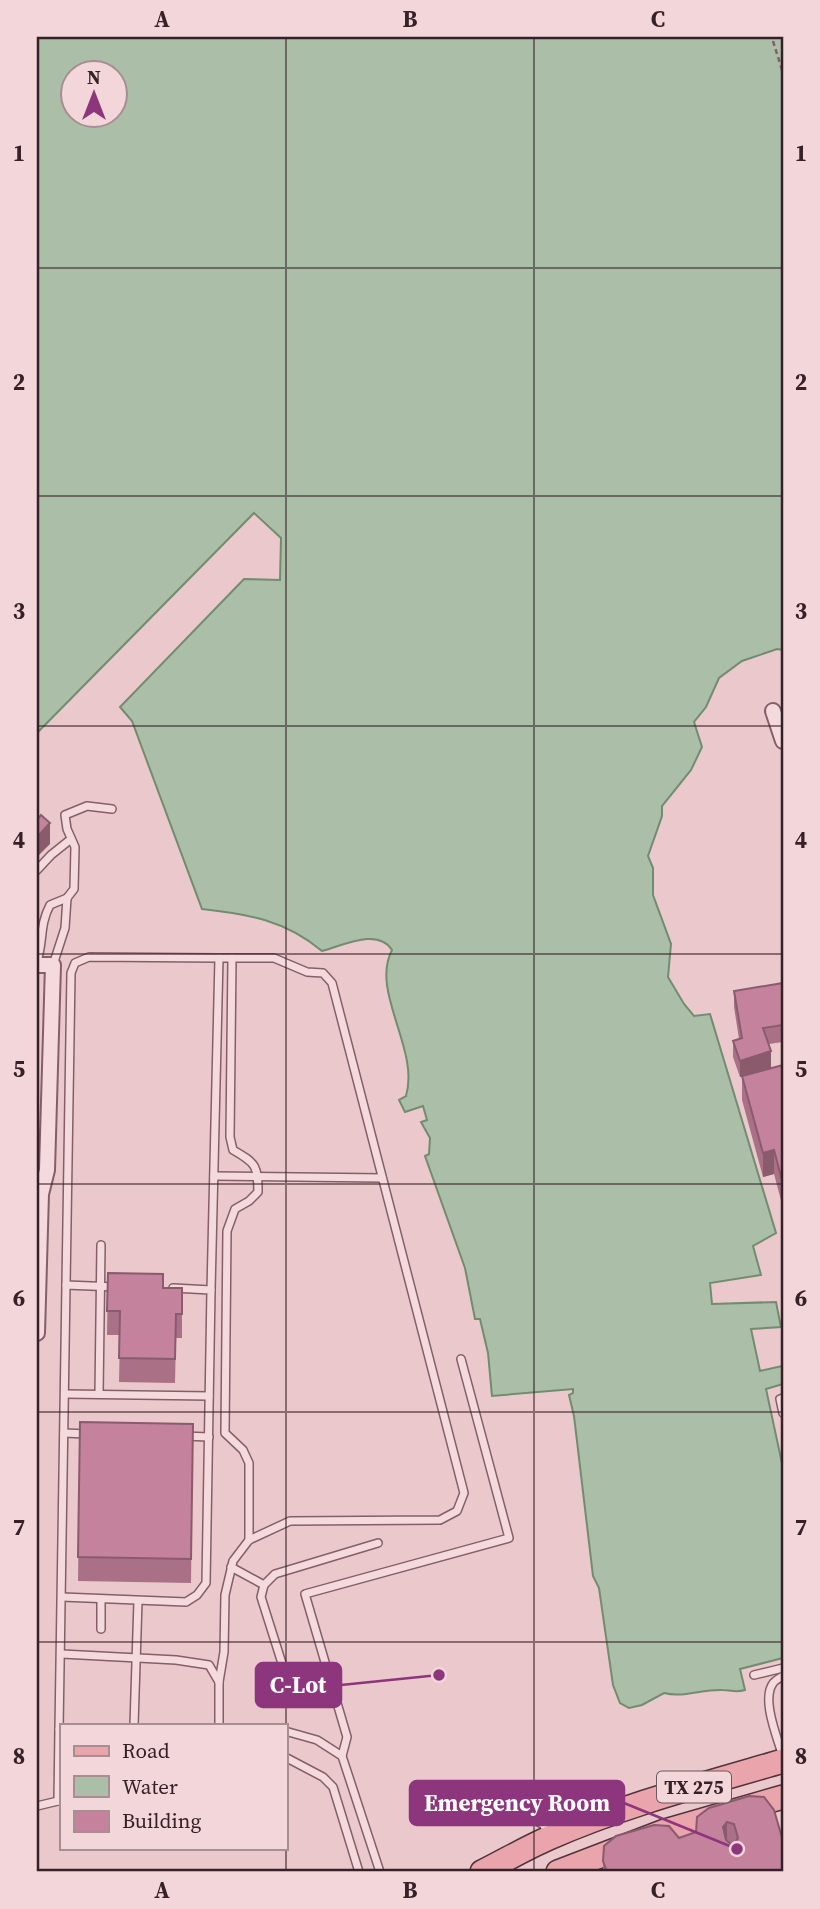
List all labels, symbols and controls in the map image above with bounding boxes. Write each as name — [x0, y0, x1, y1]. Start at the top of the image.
text: A — [154, 3, 170, 35]
text: B — [403, 3, 418, 35]
text: C — [651, 3, 665, 35]
north arrow — [60, 60, 130, 130]
text: N — [87, 64, 101, 90]
text: 1 — [13, 137, 25, 169]
text: 1 — [795, 137, 807, 169]
text: 2 — [13, 366, 25, 398]
text: 2 — [795, 366, 807, 398]
text: 3 — [13, 595, 25, 627]
text: 3 — [795, 595, 807, 627]
text: 4 — [13, 824, 25, 856]
text: 4 — [795, 824, 807, 856]
text: 5 — [13, 1053, 25, 1085]
text: 5 — [795, 1053, 807, 1085]
text: 6 — [13, 1282, 25, 1314]
text: 6 — [795, 1282, 807, 1314]
text: 7 — [13, 1511, 25, 1543]
text: 7 — [795, 1511, 807, 1543]
callout: C-Lot — [256, 1663, 341, 1707]
text: C-Lot — [270, 1669, 327, 1701]
legend — [60, 1724, 287, 1850]
text: Road — [122, 1736, 170, 1765]
text: 8 — [13, 1740, 25, 1772]
text: 8 — [795, 1740, 807, 1772]
text: Water — [122, 1772, 178, 1801]
road number: TX 275 — [657, 1772, 731, 1802]
callout: Emergency Room — [410, 1781, 624, 1825]
text: Emergency Room — [424, 1787, 610, 1819]
text: Building — [122, 1806, 201, 1835]
text: A — [154, 1874, 170, 1906]
text: B — [403, 1874, 418, 1906]
text: C — [651, 1874, 665, 1906]

